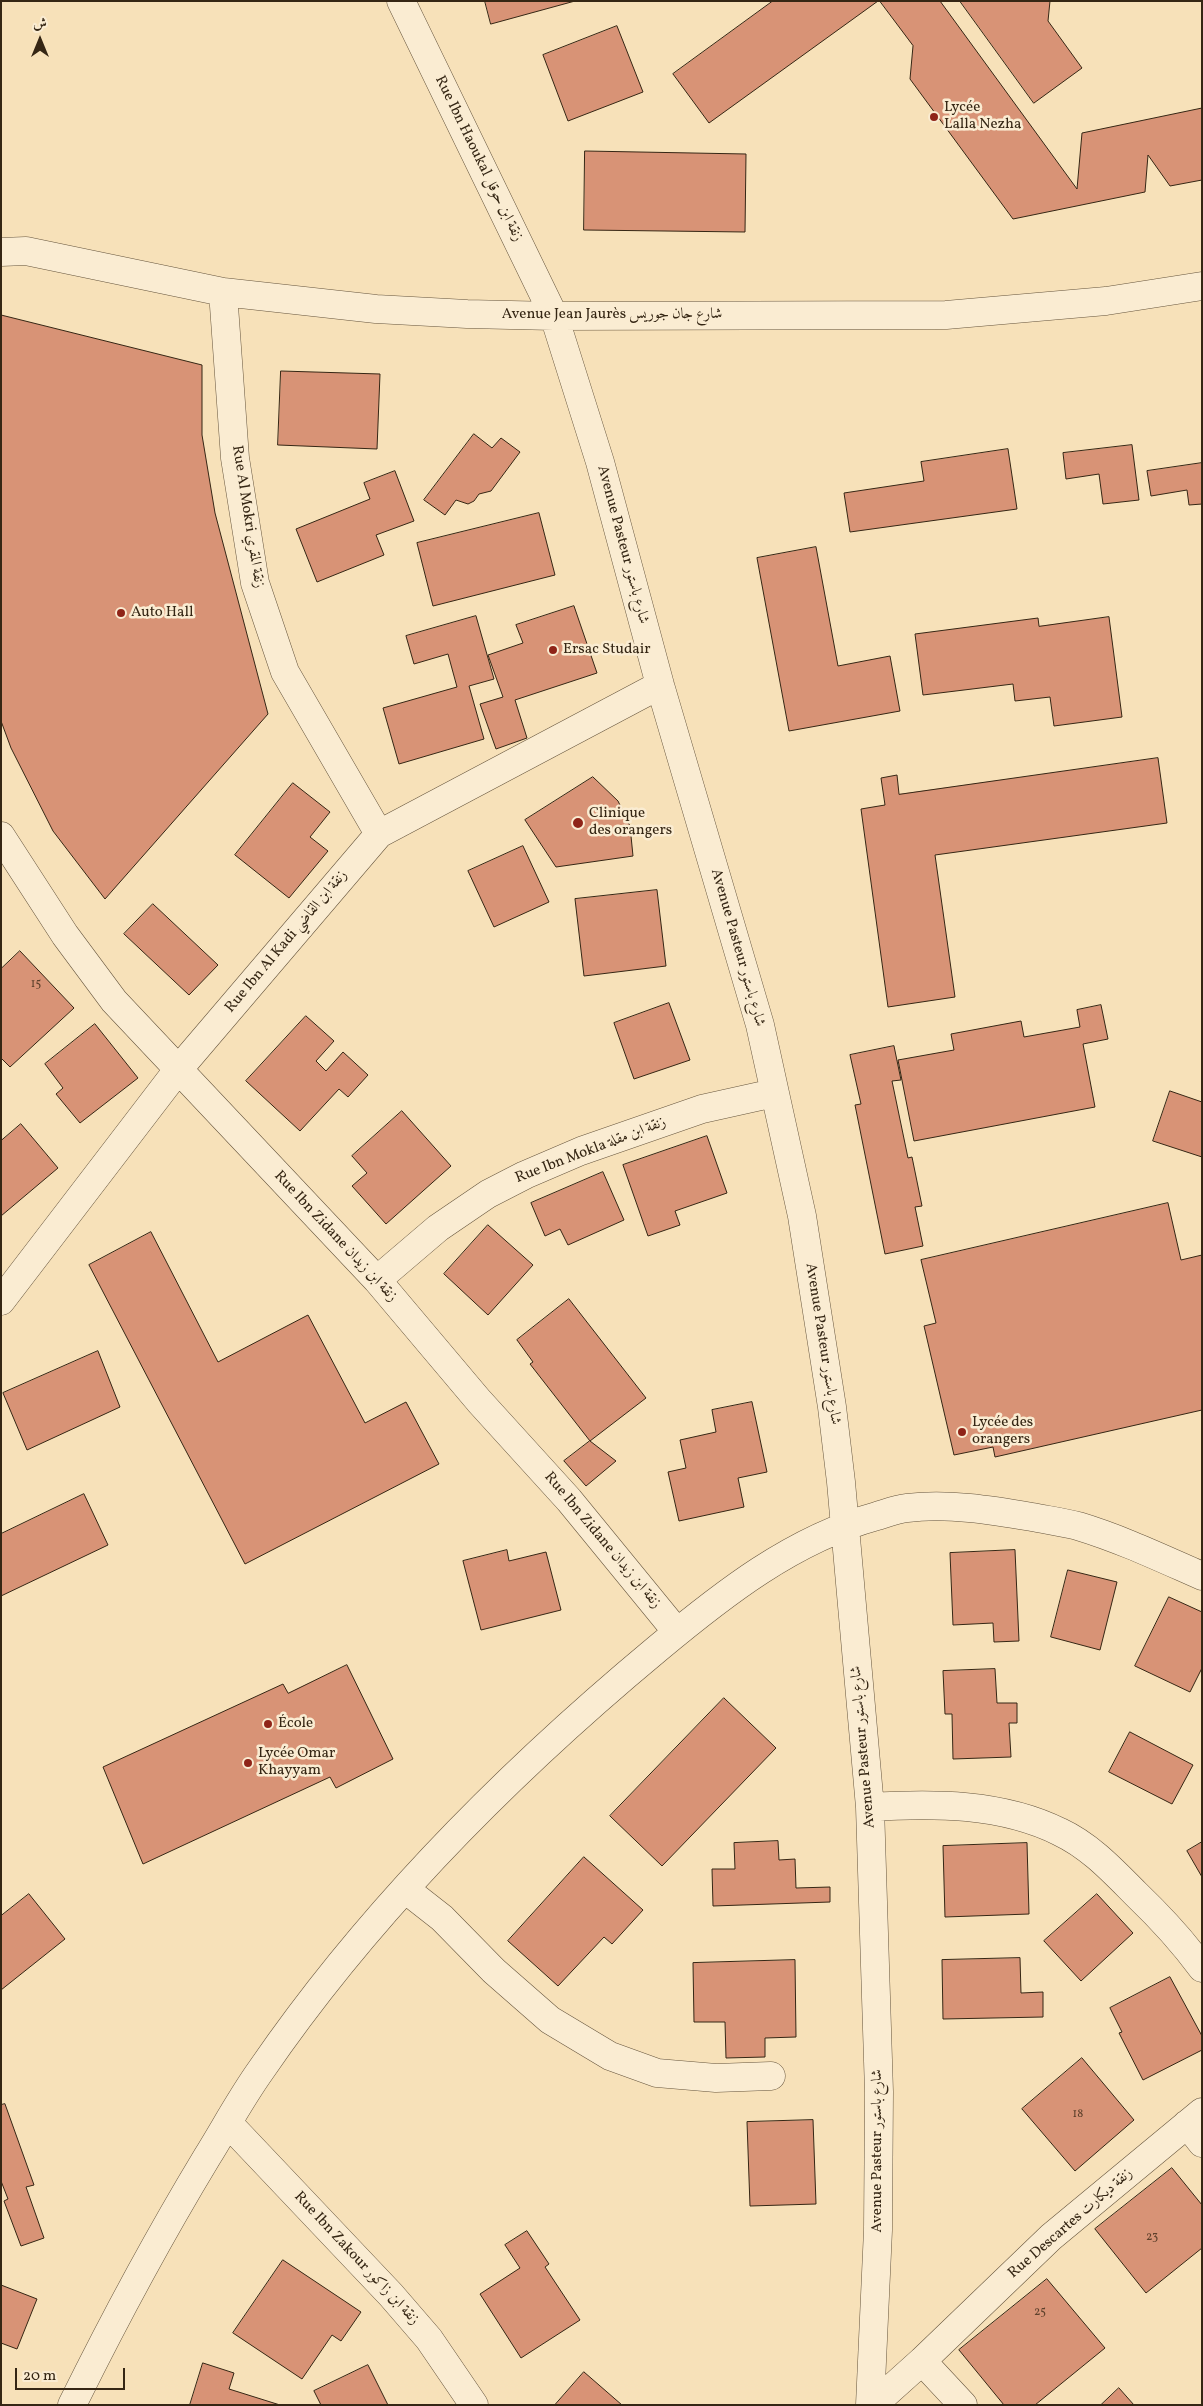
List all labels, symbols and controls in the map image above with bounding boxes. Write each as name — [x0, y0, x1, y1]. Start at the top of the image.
north arrow — [15, 15, 65, 65]
text: ش — [33, 15, 47, 34]
street label: Rue Ibn Haoukal زنقة ابن حوقل — [430, 73, 526, 245]
place label: Lycée Lalla Nezha — [944, 99, 1021, 134]
marker: Lycée Lalla Nezha — [928, 111, 940, 123]
street label: Avenue Jean Jaurès شارع جان جوريس — [502, 306, 722, 324]
street label: Rue Al Mokri زنقة المقري — [227, 444, 267, 590]
street label: Avenue Pasteur شارع باستور — [592, 464, 652, 626]
place label: Auto Hall — [131, 604, 194, 622]
marker: Auto Hall — [115, 607, 127, 619]
place label: Ersac Studair — [563, 641, 651, 659]
marker: Ersac Studair — [547, 644, 559, 656]
place label: Clinique des orangers — [589, 805, 672, 840]
marker: Clinique des orangers — [571, 816, 585, 830]
street label: Rue Ibn Al Kadi زنقة ابن القاضي — [222, 867, 352, 1017]
street label: Avenue Pasteur شارع باستور — [706, 867, 768, 1029]
house number: 15 — [31, 978, 41, 992]
street label: Rue Ibn Mokla زنقة ابن مقلة — [513, 1114, 669, 1188]
street label: Rue Ibn Zidane زنقة ابن زيدان — [270, 1168, 400, 1306]
street label: Avenue Pasteur شارع باستور — [800, 1262, 844, 1426]
place label: Lycée des orangers — [972, 1414, 1033, 1449]
marker: Lycée des orangers — [956, 1426, 968, 1438]
street label: Rue Ibn Zidane زنقة ابن زيدان — [540, 1469, 664, 1613]
street label: Avenue Pasteur شارع باستور — [848, 1665, 880, 1829]
place label: École — [278, 1715, 313, 1733]
marker: École — [262, 1718, 274, 1730]
place label: Lycée Omar Khayyam — [258, 1745, 335, 1780]
marker: Lycée Omar Khayyam — [242, 1757, 254, 1769]
street label: Avenue Pasteur شارع باستور — [869, 2069, 887, 2233]
house number: 18 — [1073, 2108, 1083, 2122]
street label: Rue Descartes زنقة ديكارت — [1005, 2165, 1137, 2283]
street label: Rue Ibn Zakour زنقة ابن زاكور — [289, 2189, 423, 2329]
house number: 23 — [1146, 2231, 1158, 2245]
house number: 25 — [1034, 2306, 1046, 2320]
scale bar — [18, 2358, 128, 2390]
text: 20 m — [23, 2366, 56, 2387]

